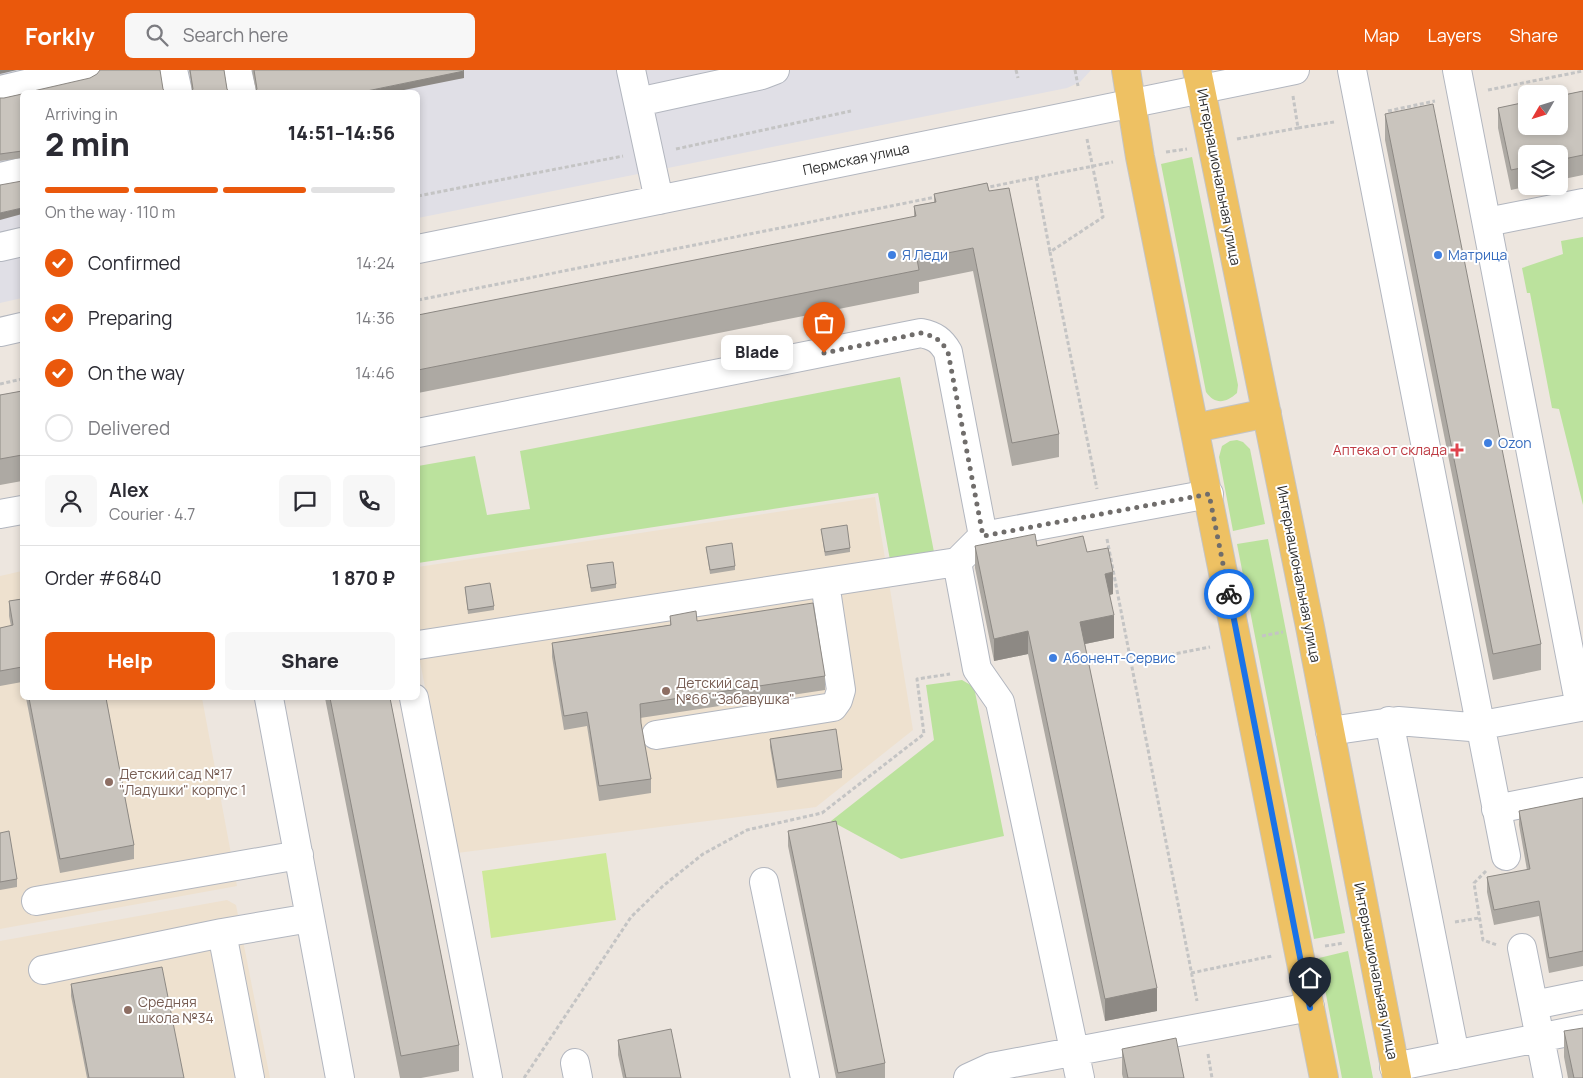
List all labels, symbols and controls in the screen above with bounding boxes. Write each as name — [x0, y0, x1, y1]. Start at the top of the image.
search box — [125, 13, 475, 58]
text: Forkly — [25, 19, 95, 52]
icon: search — [143, 21, 171, 49]
text: Search here — [183, 22, 288, 48]
text: Map — [1364, 23, 1399, 47]
text: Layers — [1427, 23, 1481, 47]
text: Share — [1509, 23, 1558, 47]
north arrow — [1518, 85, 1568, 135]
map controls — [1518, 85, 1568, 195]
street label: Интернациональная улица — [1193, 87, 1246, 267]
text: Arriving in — [45, 103, 118, 125]
text: 14:51–14:56 — [288, 120, 395, 146]
text: 2 min — [45, 122, 130, 166]
street label: Пермская улица — [801, 138, 911, 179]
button: layers — [1518, 145, 1568, 195]
text: On the way · 110 m — [45, 201, 175, 223]
place label: Я Леди — [902, 245, 948, 264]
place label: Матрица — [1448, 245, 1507, 264]
icon: check — [45, 249, 73, 277]
marker: Я Леди — [886, 249, 898, 261]
marker: Матрица — [1432, 249, 1444, 261]
text: Confirmed — [88, 250, 181, 276]
text: 14:24 — [356, 252, 395, 274]
pin — [803, 302, 845, 353]
icon: check — [45, 304, 73, 332]
text: Preparing — [88, 305, 173, 331]
text: 14:36 — [356, 307, 395, 329]
icon: bag — [810, 309, 838, 337]
callout: Blade — [722, 336, 794, 370]
text: Blade — [735, 341, 779, 363]
icon: check — [45, 359, 73, 387]
text: On the way — [88, 360, 185, 386]
text: 14:46 — [355, 362, 395, 384]
text: Delivered — [88, 415, 170, 441]
place label: Ozon — [1498, 433, 1532, 452]
marker: Ozon — [1482, 437, 1494, 449]
place label: Аптека от склада — [1333, 440, 1447, 459]
marker: Аптека от склада — [1451, 444, 1463, 456]
button: person — [45, 475, 97, 527]
button: chat — [279, 475, 331, 527]
button: phone — [343, 475, 395, 527]
text: Alex — [109, 477, 149, 503]
street label: Интернациональная улица — [1273, 484, 1326, 664]
text: Courier · 4.7 — [109, 503, 195, 525]
text: Order #6840 — [45, 565, 162, 591]
text: 1 870 ₽ — [332, 565, 395, 591]
courier — [1204, 569, 1254, 619]
icon: bike — [1215, 580, 1243, 608]
button: Help — [45, 632, 215, 690]
button: Share — [225, 632, 395, 690]
place label: Абонент-Сервис — [1063, 648, 1176, 667]
marker: Абонент-Сервис — [1047, 652, 1059, 664]
place label: Детский сад №66 "Забавушка" — [676, 673, 795, 708]
marker: Детский сад №66 "Забавушка" — [660, 685, 672, 697]
place label: Детский сад №17 "Ладушки" корпус 1 — [119, 764, 246, 799]
marker: Детский сад №17 "Ладушки" корпус 1 — [103, 776, 115, 788]
street label: Интернациональная улица — [1350, 881, 1403, 1061]
pin — [1289, 957, 1331, 1008]
icon: home — [1296, 964, 1324, 992]
place label: Средняя школа №34 — [138, 992, 214, 1027]
marker: Средняя школа №34 — [122, 1004, 134, 1016]

